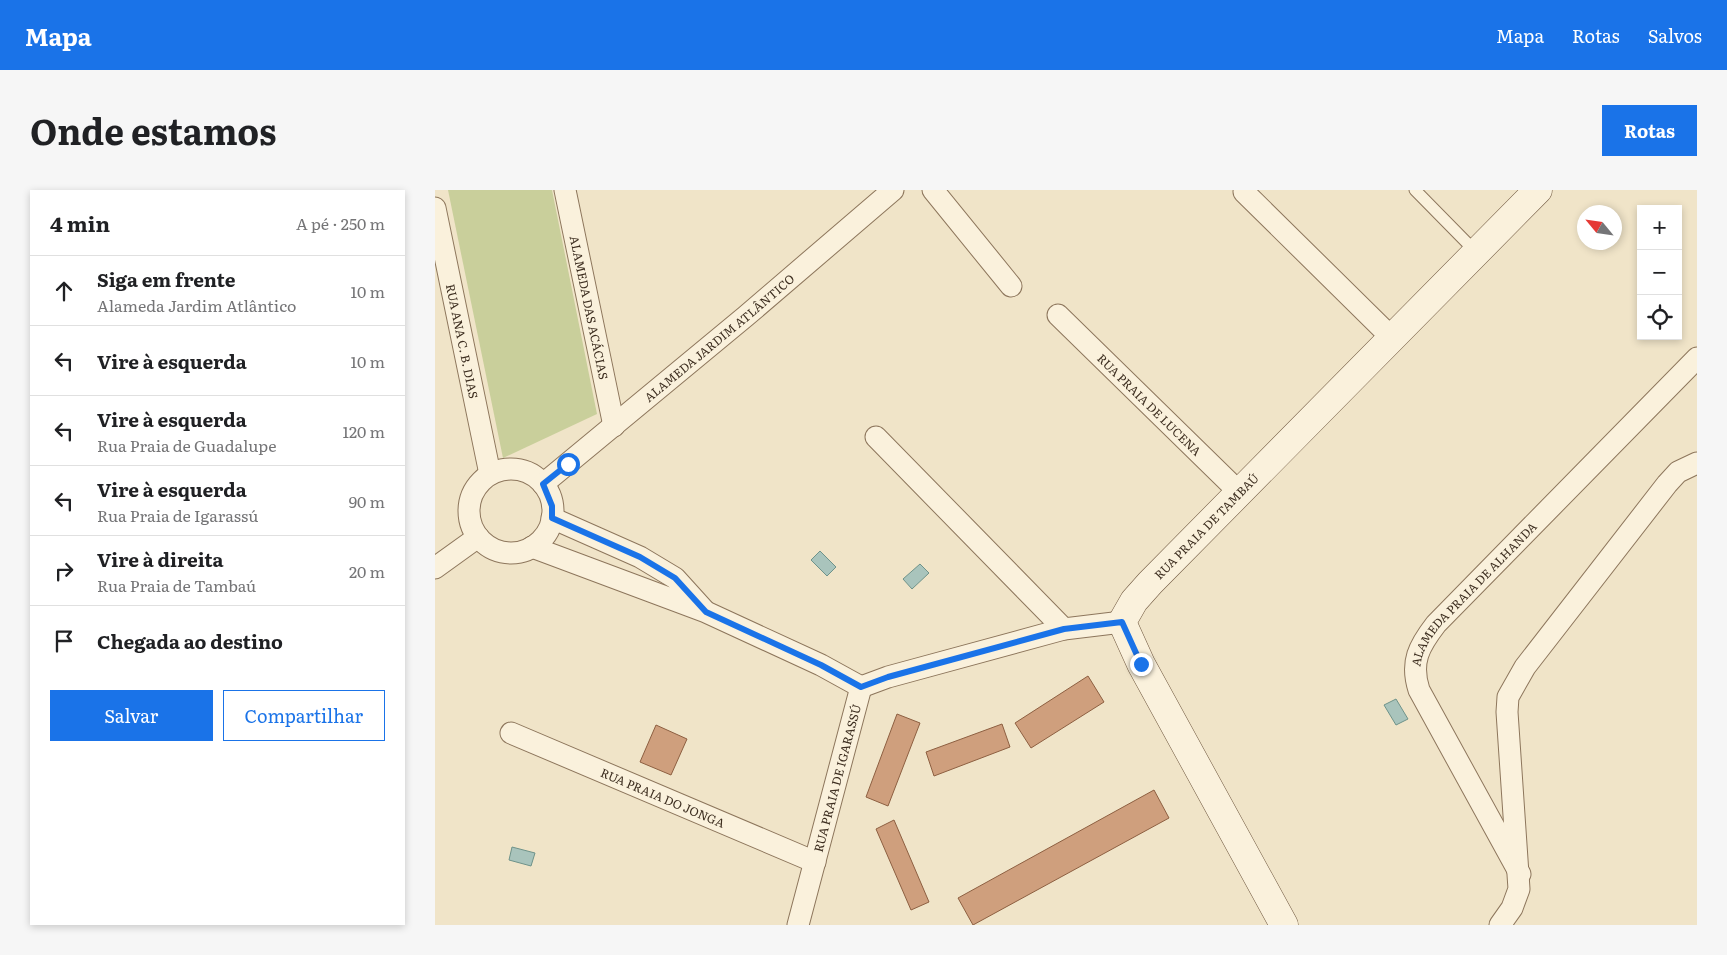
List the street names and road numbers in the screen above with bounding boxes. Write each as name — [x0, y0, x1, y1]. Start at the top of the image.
street label: ALAMEDA DAS ACÁCIAS — [566, 234, 613, 381]
street label: ALAMEDA JARDIM ATLÂNTICO — [640, 269, 798, 406]
street label: RUA ANA C. B. DIAS — [442, 282, 483, 400]
street label: RUA PRAIA DE LUCENA — [1093, 349, 1206, 460]
street label: RUA PRAIA DE TAMBAÚ — [1150, 469, 1263, 583]
street label: ALAMEDA PRAIA DE ALHANDA — [1406, 517, 1541, 668]
street label: RUA PRAIA DE IGARASSÚ — [809, 702, 865, 854]
street label: RUA PRAIA DO JONGA — [598, 763, 728, 832]

